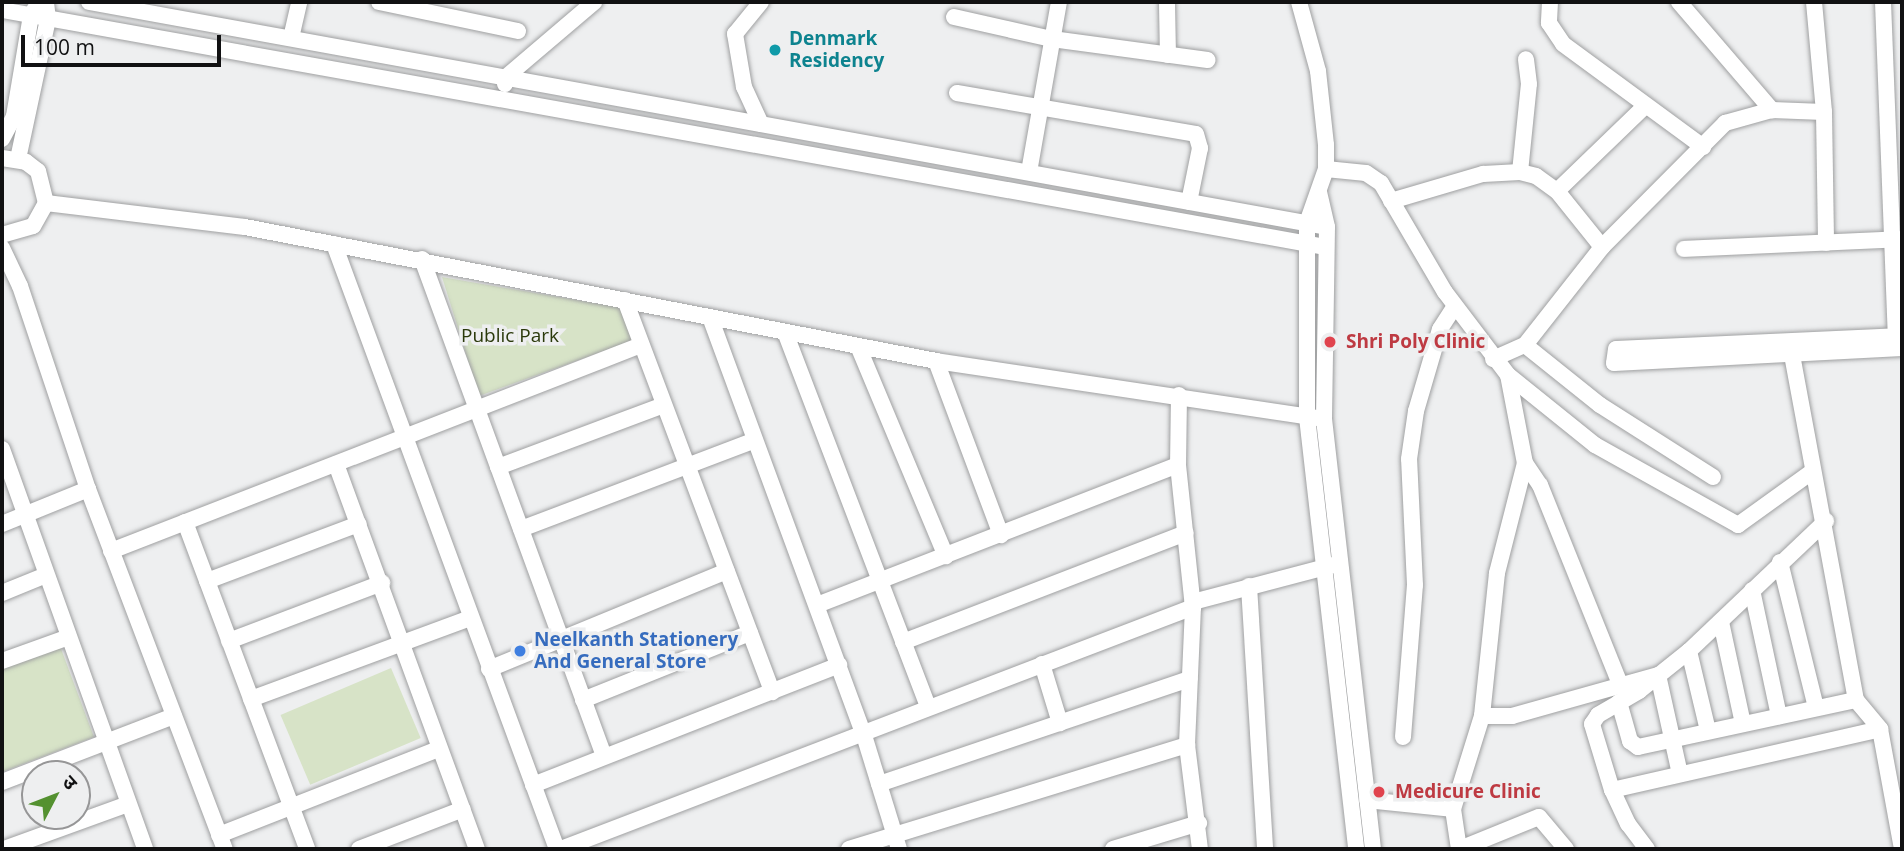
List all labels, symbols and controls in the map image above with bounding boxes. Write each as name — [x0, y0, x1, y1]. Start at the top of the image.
scale bar — [24, 21, 224, 65]
place label: Denmark Residency — [789, 28, 884, 72]
text: 100 m — [34, 33, 95, 61]
marker: Denmark Residency — [767, 42, 783, 58]
park label: Public Park — [461, 325, 559, 347]
place label: Shri Poly Clinic — [1346, 331, 1485, 353]
marker: Shri Poly Clinic — [1320, 332, 1340, 352]
place label: Neelkanth Stationery And General Store — [534, 629, 738, 673]
marker: Neelkanth Stationery And General Store — [512, 643, 528, 659]
north arrow — [21, 760, 91, 830]
text: उ — [57, 769, 84, 795]
place label: Medicure Clinic — [1395, 781, 1541, 803]
marker: Medicure Clinic — [1369, 782, 1389, 802]

